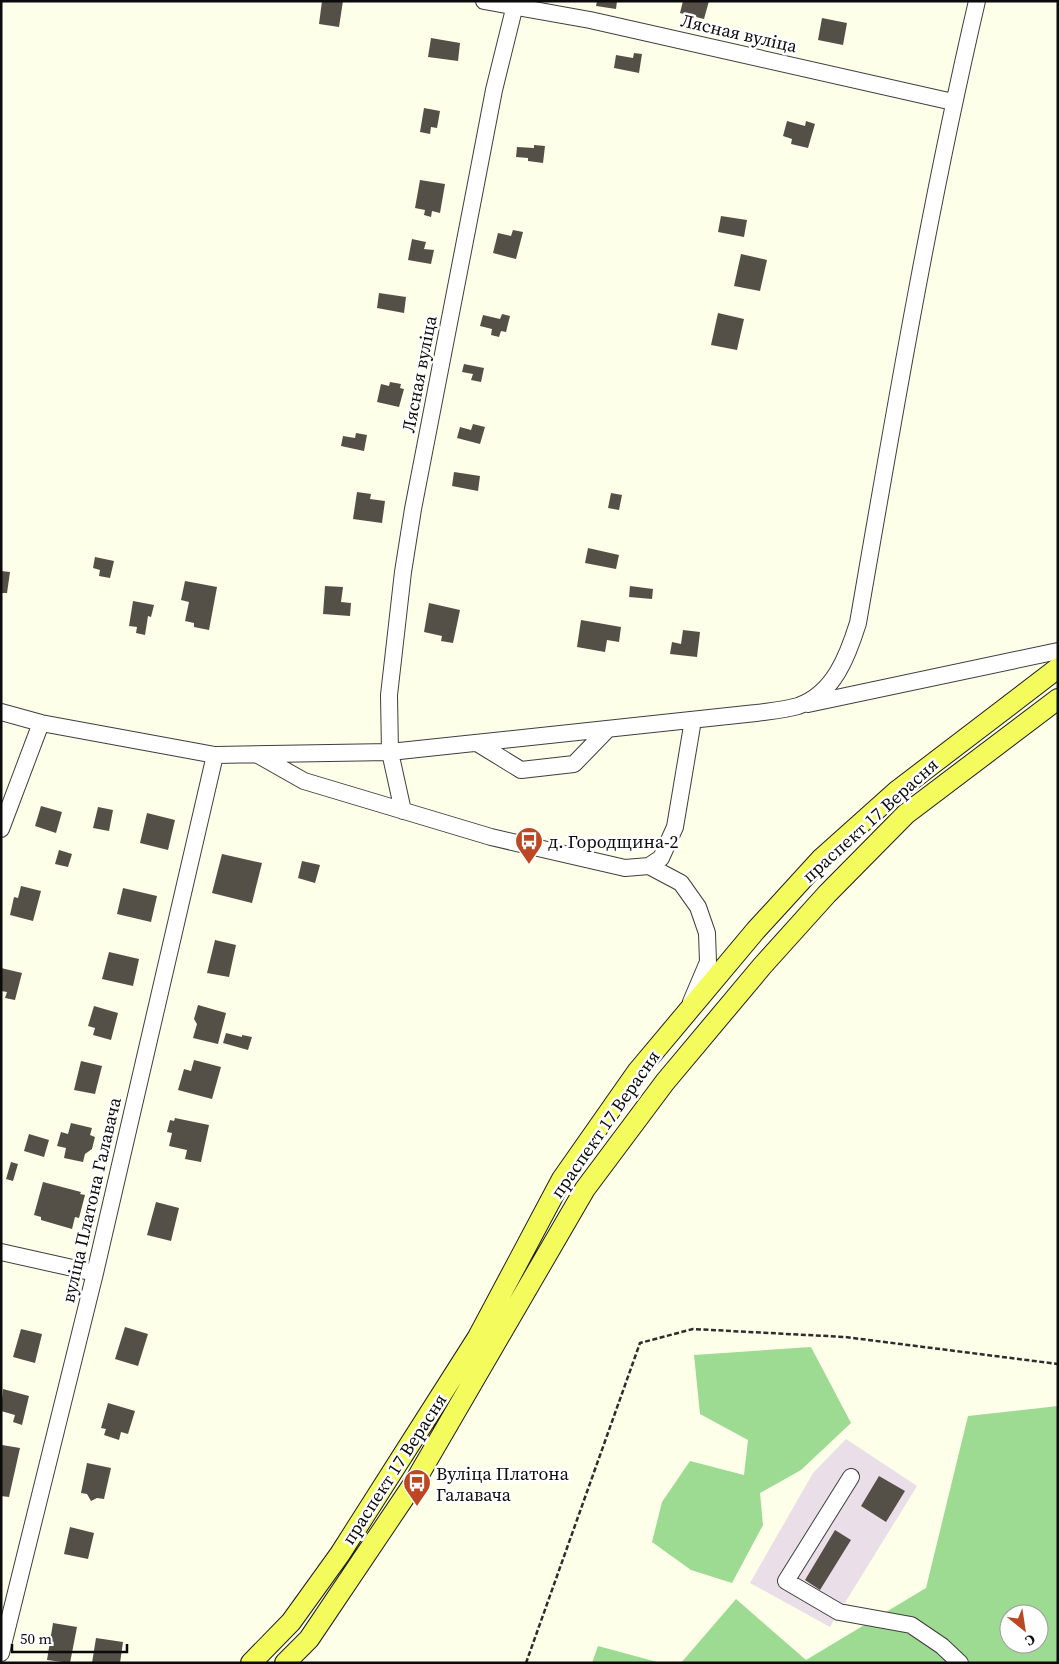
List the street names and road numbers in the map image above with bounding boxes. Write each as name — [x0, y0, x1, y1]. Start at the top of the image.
street label: Лясная вуліца — [678, 7, 800, 59]
street label: Лясная вуліца — [395, 313, 443, 435]
street label: праспект 17 Верасня — [797, 752, 943, 888]
street label: праспект 17 Верасня — [545, 1045, 665, 1203]
street label: вуліца Платона Галавача — [55, 1094, 127, 1305]
street label: праспект 17 Верасня — [336, 1389, 452, 1549]

